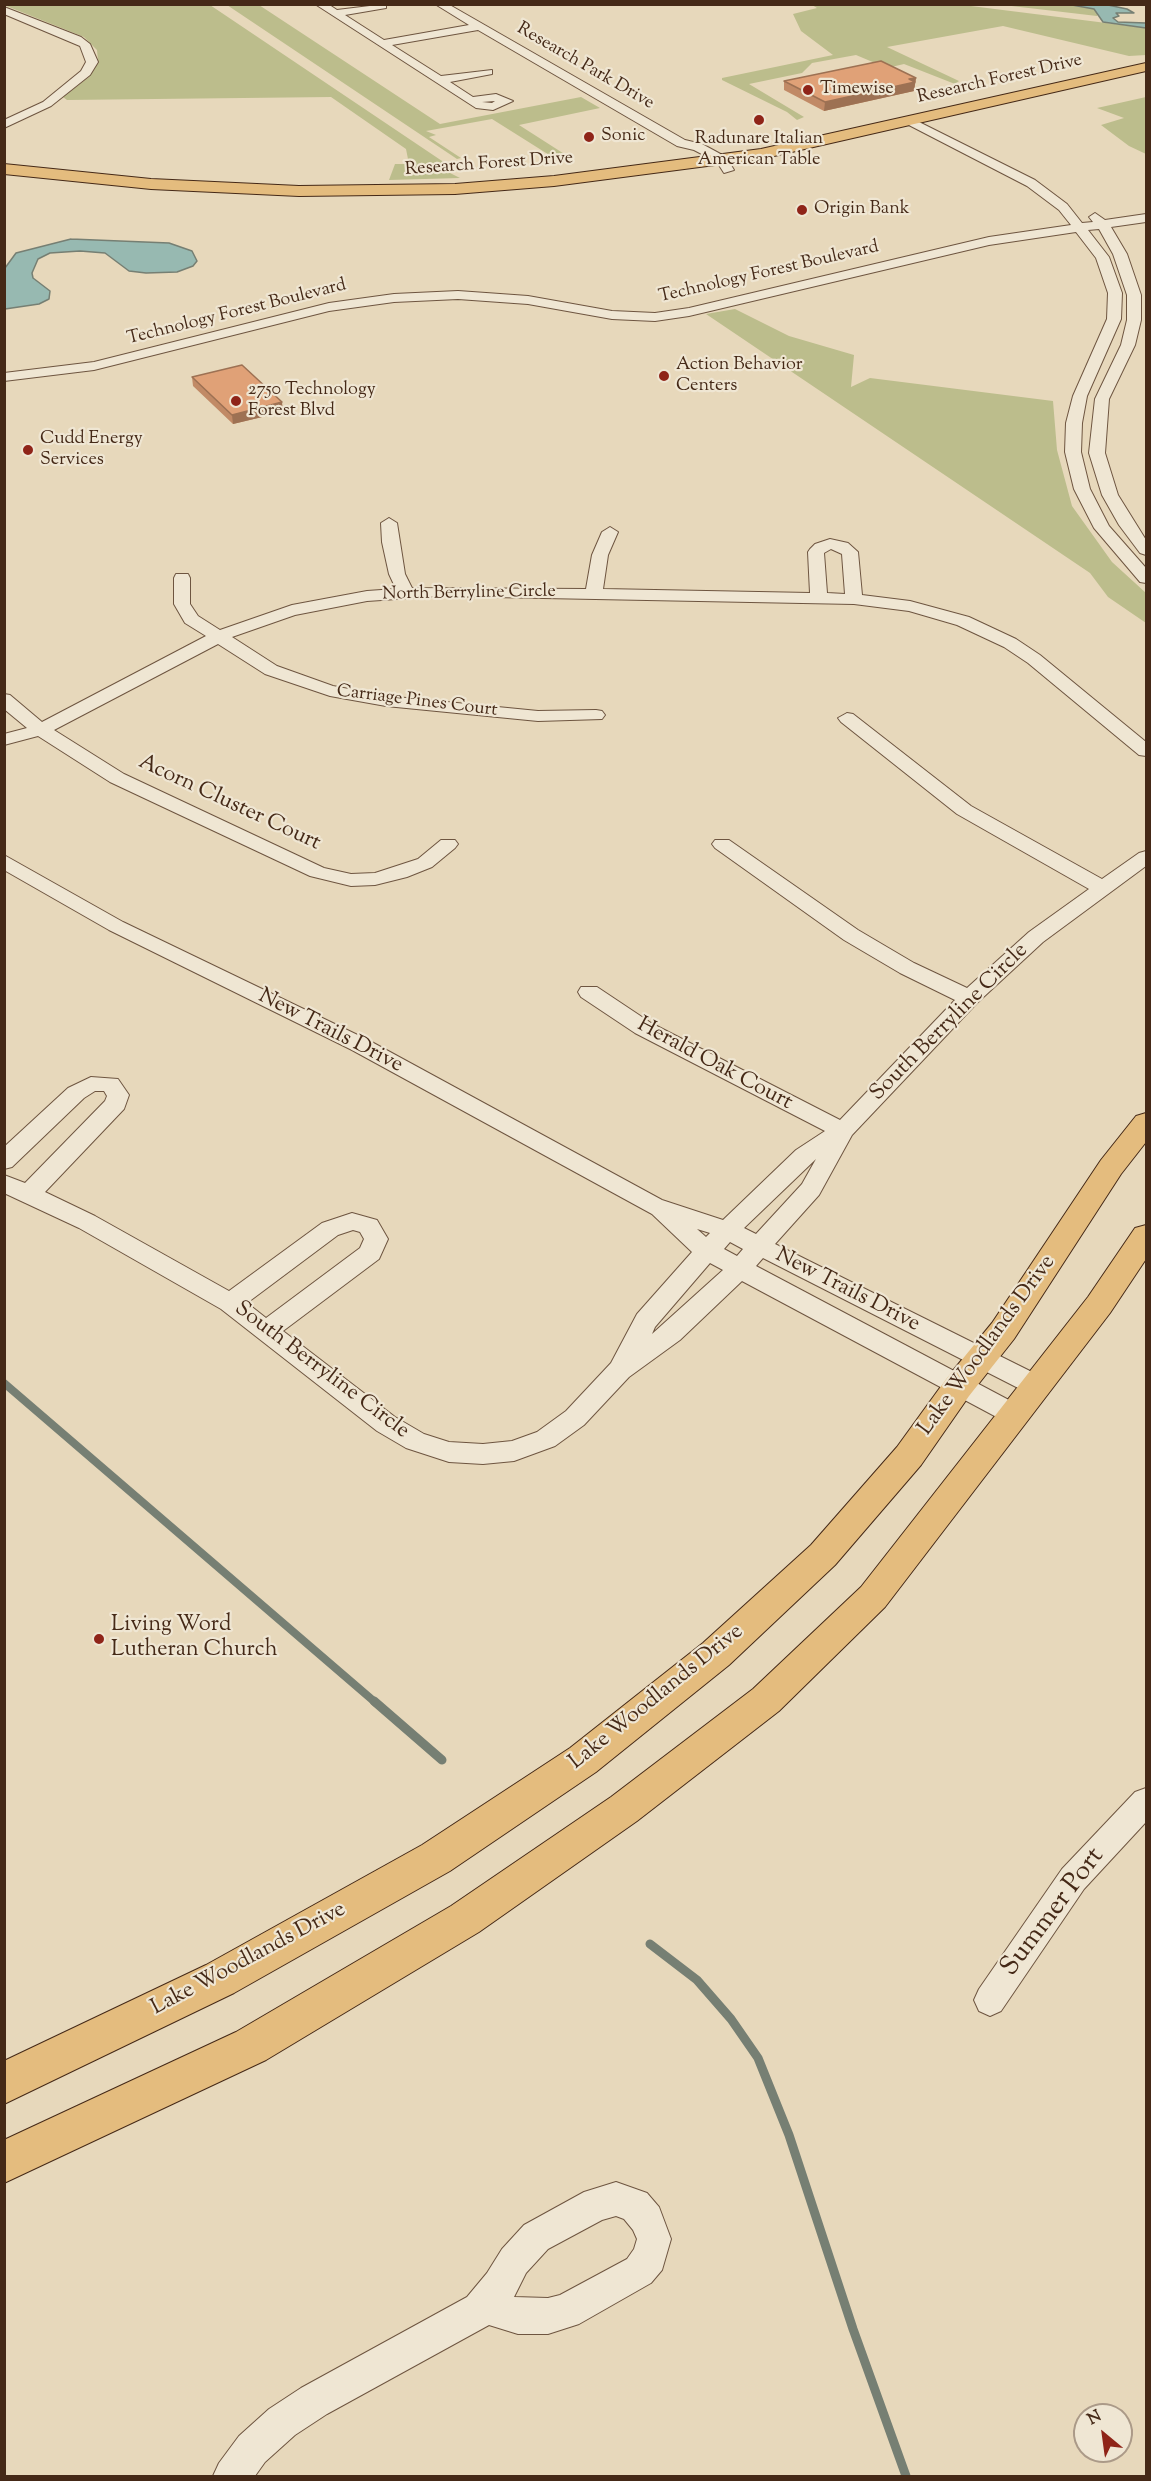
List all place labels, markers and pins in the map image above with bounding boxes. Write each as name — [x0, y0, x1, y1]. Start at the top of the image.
place label: Timewise — [820, 79, 894, 101]
marker: Timewise — [801, 83, 815, 97]
marker: Radunare Italian American Table — [752, 113, 766, 127]
place label: Sonic — [601, 126, 645, 148]
place label: Radunare Italian American Table — [695, 129, 823, 172]
marker: Sonic — [582, 130, 596, 144]
place label: Origin Bank — [814, 199, 910, 221]
marker: Origin Bank — [795, 203, 809, 217]
place label: Action Behavior Centers — [676, 355, 803, 398]
marker: Action Behavior Centers — [657, 369, 671, 383]
place label: 2750 Technology Forest Blvd — [248, 380, 376, 422]
marker: 2750 Technology Forest Blvd — [229, 394, 243, 408]
place label: Cudd Energy Services — [40, 429, 143, 472]
marker: Cudd Energy Services — [21, 443, 35, 457]
place label: Living Word Lutheran Church — [111, 1613, 278, 1664]
marker: Living Word Lutheran Church — [92, 1632, 106, 1646]

